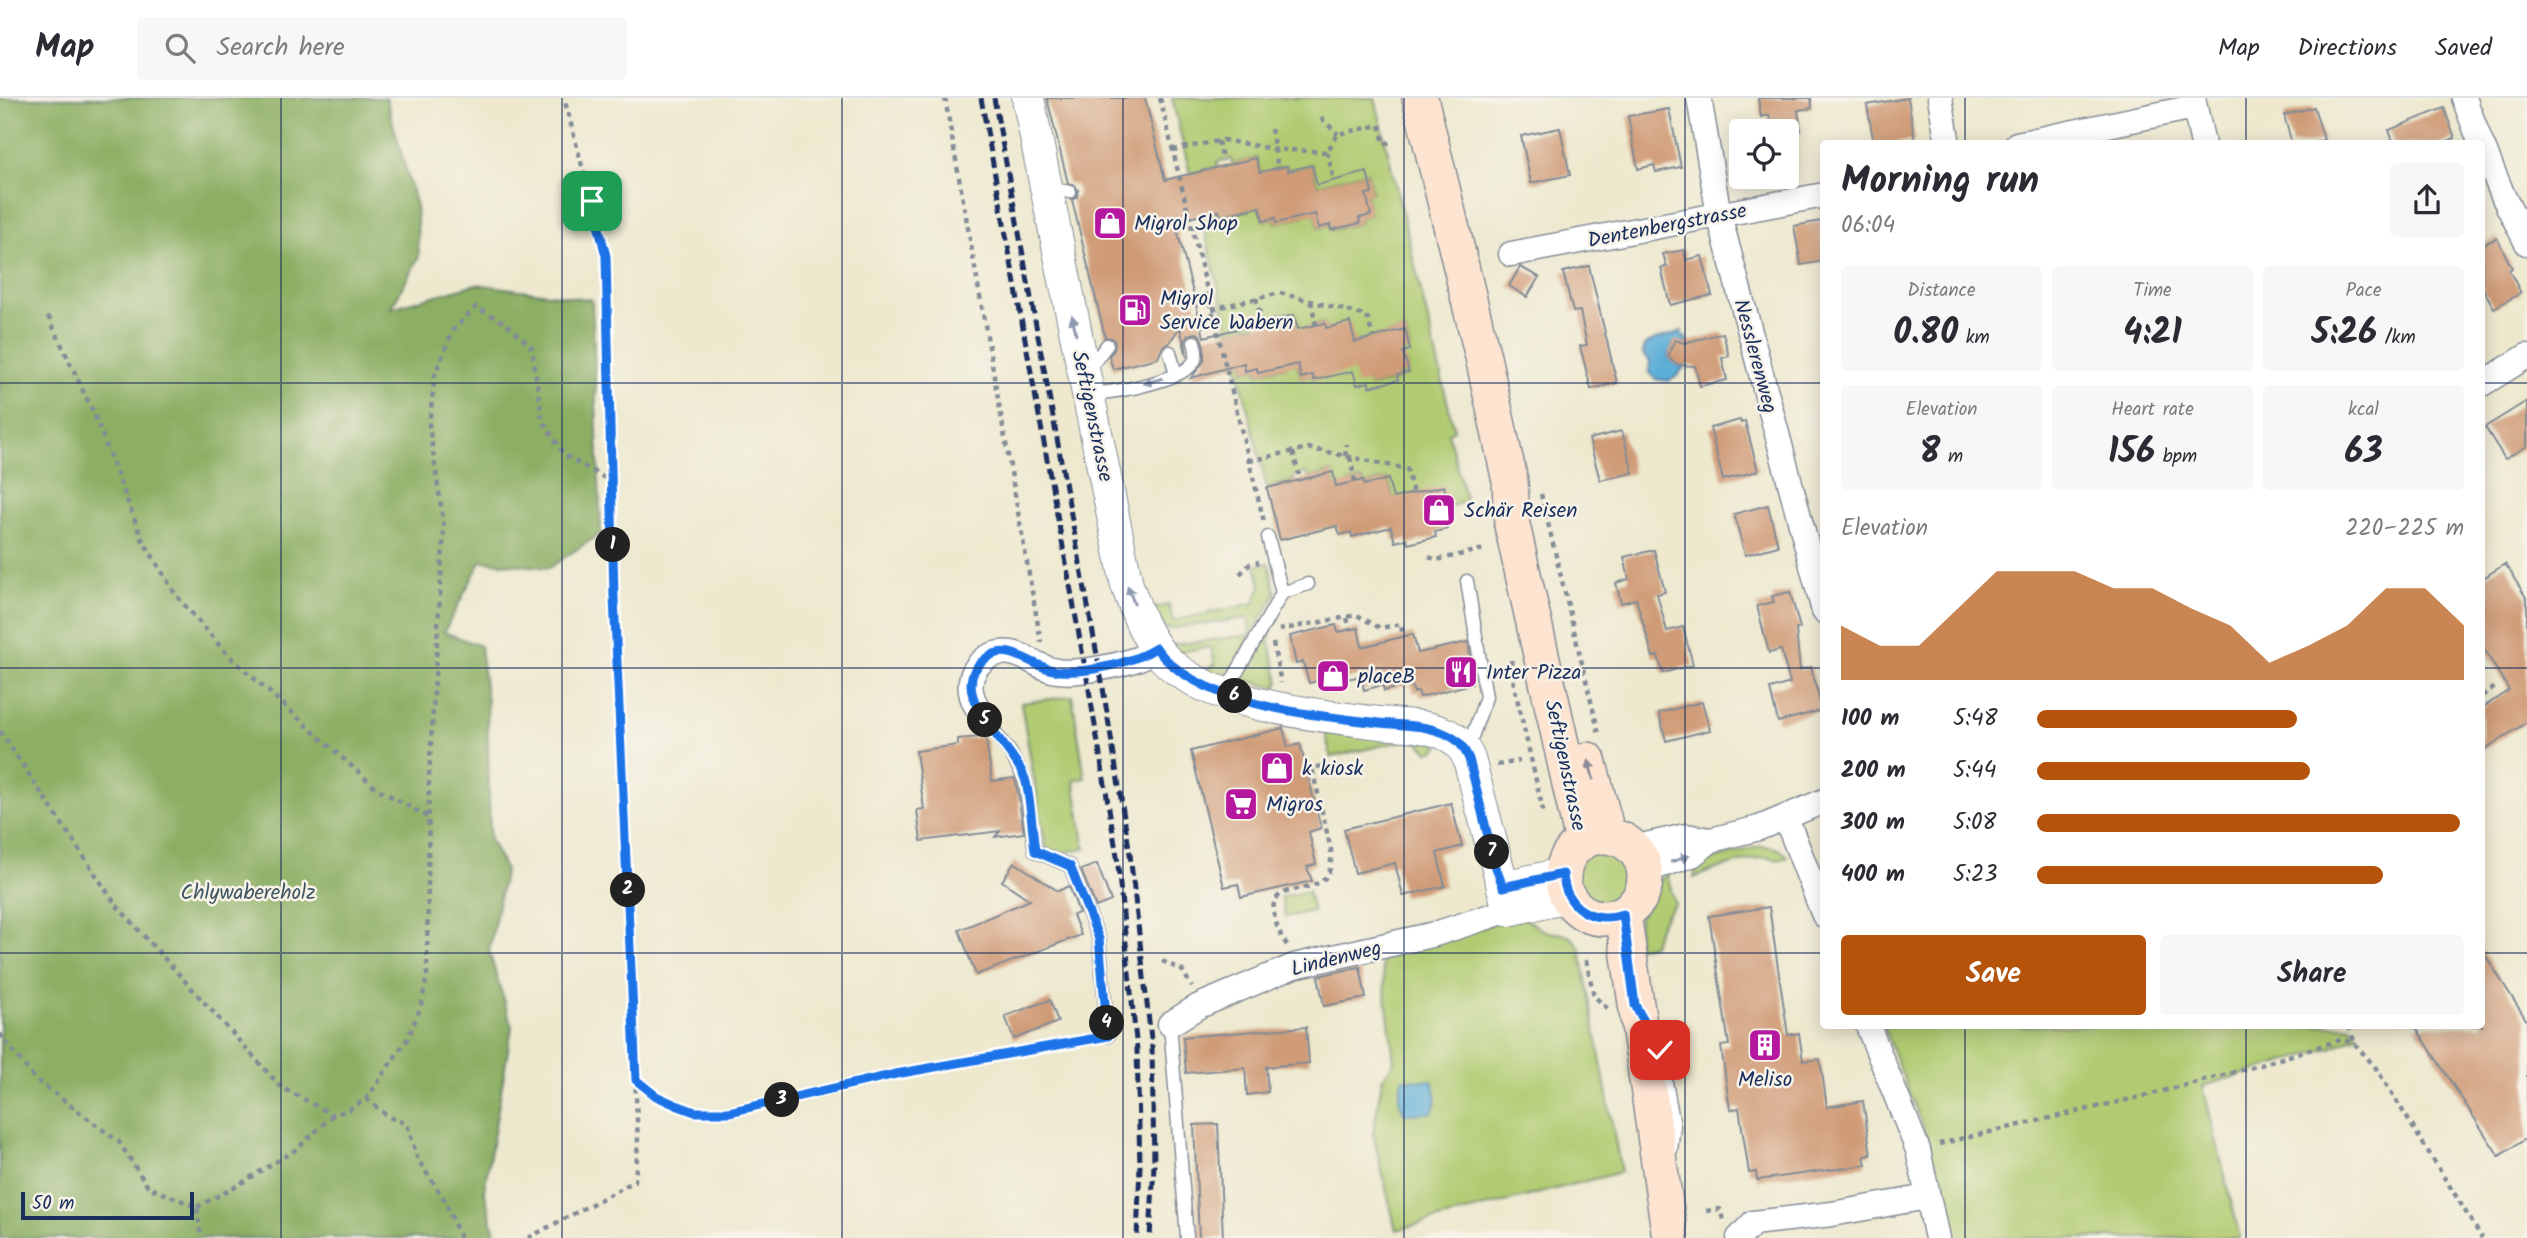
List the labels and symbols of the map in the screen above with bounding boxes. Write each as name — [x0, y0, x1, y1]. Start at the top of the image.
pin — [562, 171, 622, 231]
street label: Dentenbergstrasse — [1585, 195, 1750, 258]
shop icon: Migrol Shop — [1091, 204, 1129, 242]
place label: Migrol Shop — [1134, 208, 1238, 241]
place label: Migrol Service Wabern — [1160, 283, 1294, 340]
fuel station icon: Migrol Service Wabern — [1116, 291, 1154, 329]
street label: Nesslerenweg — [1723, 295, 1786, 417]
one-way arrow — [1069, 314, 1080, 336]
street label: Seftigenstrasse — [1062, 348, 1122, 486]
one-way arrow — [1142, 376, 1164, 387]
shop icon: Schär Reisen — [1420, 491, 1458, 529]
place label: Schär Reisen — [1464, 495, 1577, 528]
pin: 1 — [596, 528, 630, 562]
one-way arrow — [1125, 585, 1136, 606]
restaurant icon: Inter Pizza — [1442, 653, 1480, 691]
shop icon: placeB — [1314, 657, 1352, 695]
place label: Inter Pizza — [1486, 657, 1581, 690]
place label: placeB — [1357, 661, 1415, 694]
pin: 6 — [1218, 678, 1252, 714]
street label: Seftigenstrasse — [1535, 697, 1595, 835]
pin: 5 — [968, 702, 1002, 738]
shop icon: k kiosk — [1258, 749, 1296, 787]
place label: k kiosk — [1302, 753, 1364, 786]
one-way arrow — [1585, 759, 1596, 781]
supermarket icon: Migros — [1222, 785, 1260, 823]
place label: Migros — [1266, 789, 1323, 822]
pin: 7 — [1474, 834, 1510, 870]
one-way arrow — [1669, 853, 1690, 864]
pin: 2 — [610, 872, 646, 908]
park label: Chlywabereholz — [181, 877, 315, 910]
street label: Lindenweg — [1288, 932, 1385, 987]
pin: 4 — [1090, 1006, 1124, 1040]
pin — [1630, 1020, 1690, 1080]
building icon: Meliso — [1746, 1026, 1784, 1064]
place label: Meliso — [1738, 1064, 1792, 1097]
pin: 3 — [764, 1082, 800, 1118]
scale bar — [21, 1189, 194, 1221]

